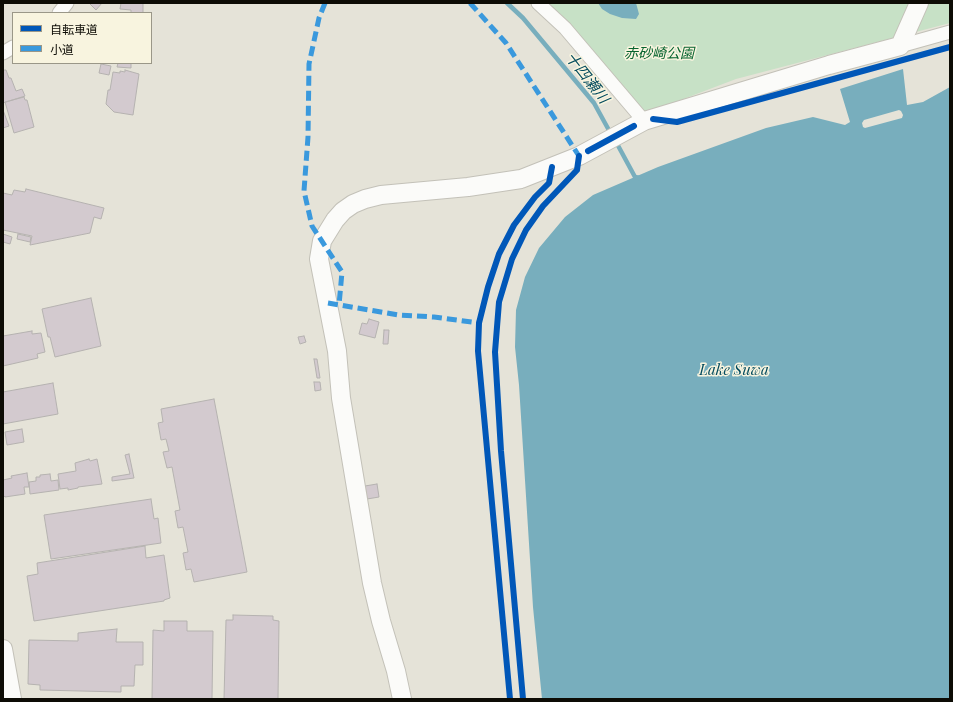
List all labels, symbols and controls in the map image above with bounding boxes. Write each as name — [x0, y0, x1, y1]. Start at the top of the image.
legend — [12, 12, 152, 64]
text: 自転車道 — [50, 21, 98, 37]
text: 小道 — [50, 41, 74, 57]
park label: 赤砂崎公園 — [624, 46, 694, 62]
water label: 十四瀬川 — [561, 49, 613, 107]
water label: Lake Suwa — [699, 361, 769, 379]

